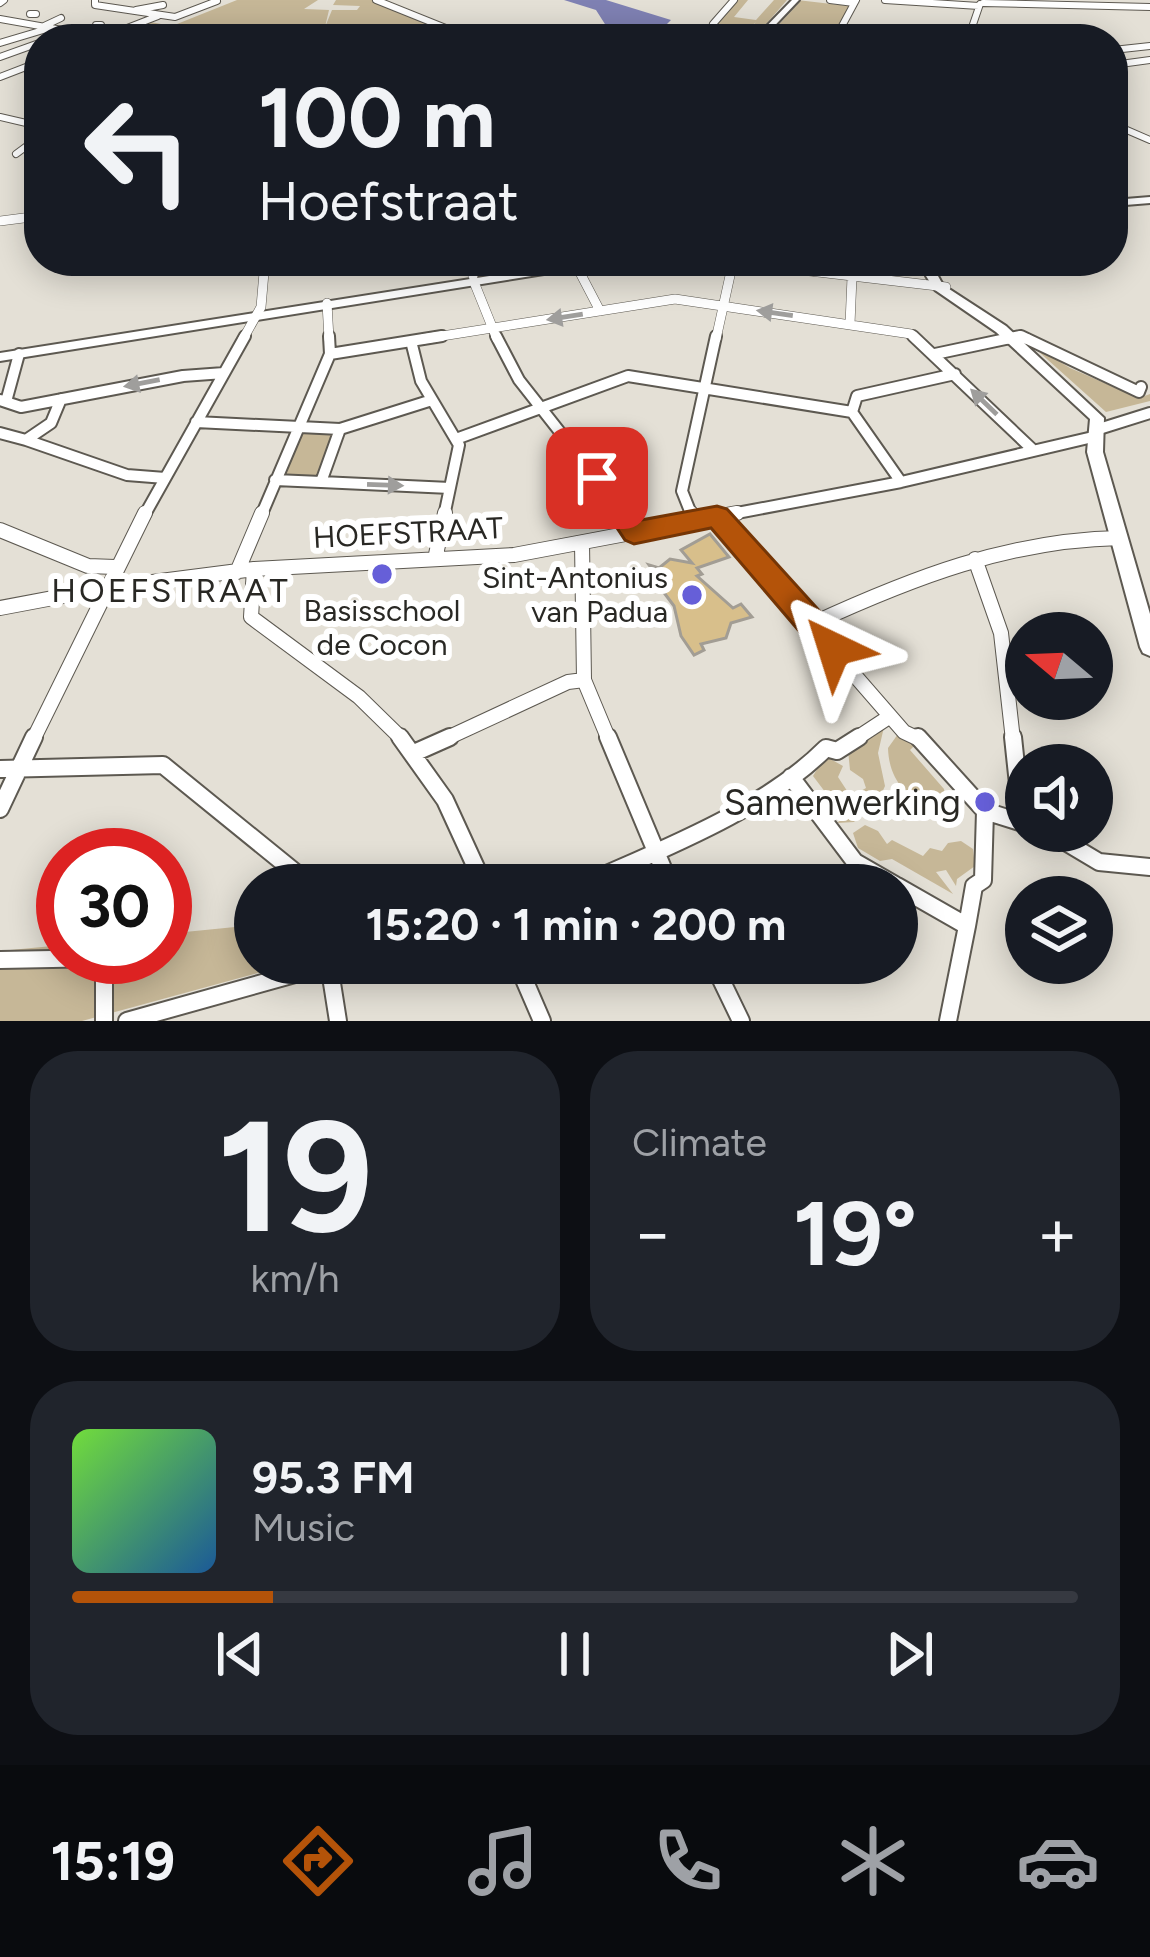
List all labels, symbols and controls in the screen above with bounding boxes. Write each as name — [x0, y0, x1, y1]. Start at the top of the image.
text: 100 m — [258, 67, 496, 168]
icon: left — [60, 72, 216, 228]
text: Hoefstraat — [258, 169, 519, 234]
one-way arrow — [756, 303, 794, 322]
one-way arrow — [546, 308, 584, 326]
one-way arrow — [123, 374, 160, 393]
one-way arrow — [969, 388, 998, 416]
pin — [546, 427, 648, 529]
icon: arrive — [564, 445, 630, 511]
one-way arrow — [367, 476, 405, 495]
street label: HOEFSTRAAT — [312, 509, 504, 556]
place label: Sint-Antonius van Padua — [482, 559, 668, 630]
marker: Basisschool de Cocon — [369, 561, 395, 587]
district label: HOEFSTRAAT — [51, 571, 291, 610]
marker: Sint-Antonius van Padua — [679, 582, 705, 608]
position arrow — [771, 586, 897, 712]
place label: Basisschool de Cocon — [304, 592, 460, 663]
north arrow — [1005, 612, 1113, 720]
map controls — [1005, 612, 1113, 984]
button: sound — [1005, 744, 1113, 852]
place label: Samenwerking — [724, 781, 961, 824]
marker: Samenwerking — [972, 789, 998, 815]
speed limit sign: 30 — [36, 828, 192, 984]
button: layers — [1005, 876, 1113, 984]
text: 15:20 · 1 min · 200 m — [366, 897, 786, 951]
text: 19 — [217, 1083, 373, 1270]
text: Climate — [632, 1119, 767, 1166]
text: 19° — [793, 1179, 917, 1288]
text: − — [632, 1193, 673, 1273]
text: + — [1037, 1193, 1078, 1273]
text: km/h — [250, 1255, 340, 1302]
text: 95.3 FM — [252, 1450, 415, 1504]
text: Music — [252, 1504, 355, 1551]
icon: previous — [207, 1621, 273, 1687]
icon: pause — [542, 1621, 608, 1687]
icon: next — [877, 1621, 943, 1687]
icon: directions — [276, 1819, 360, 1903]
icon: music — [461, 1819, 545, 1903]
icon: phone — [646, 1819, 730, 1903]
icon: climate — [831, 1819, 915, 1903]
icon: car — [1016, 1819, 1100, 1903]
text: 15:19 — [50, 1829, 175, 1894]

